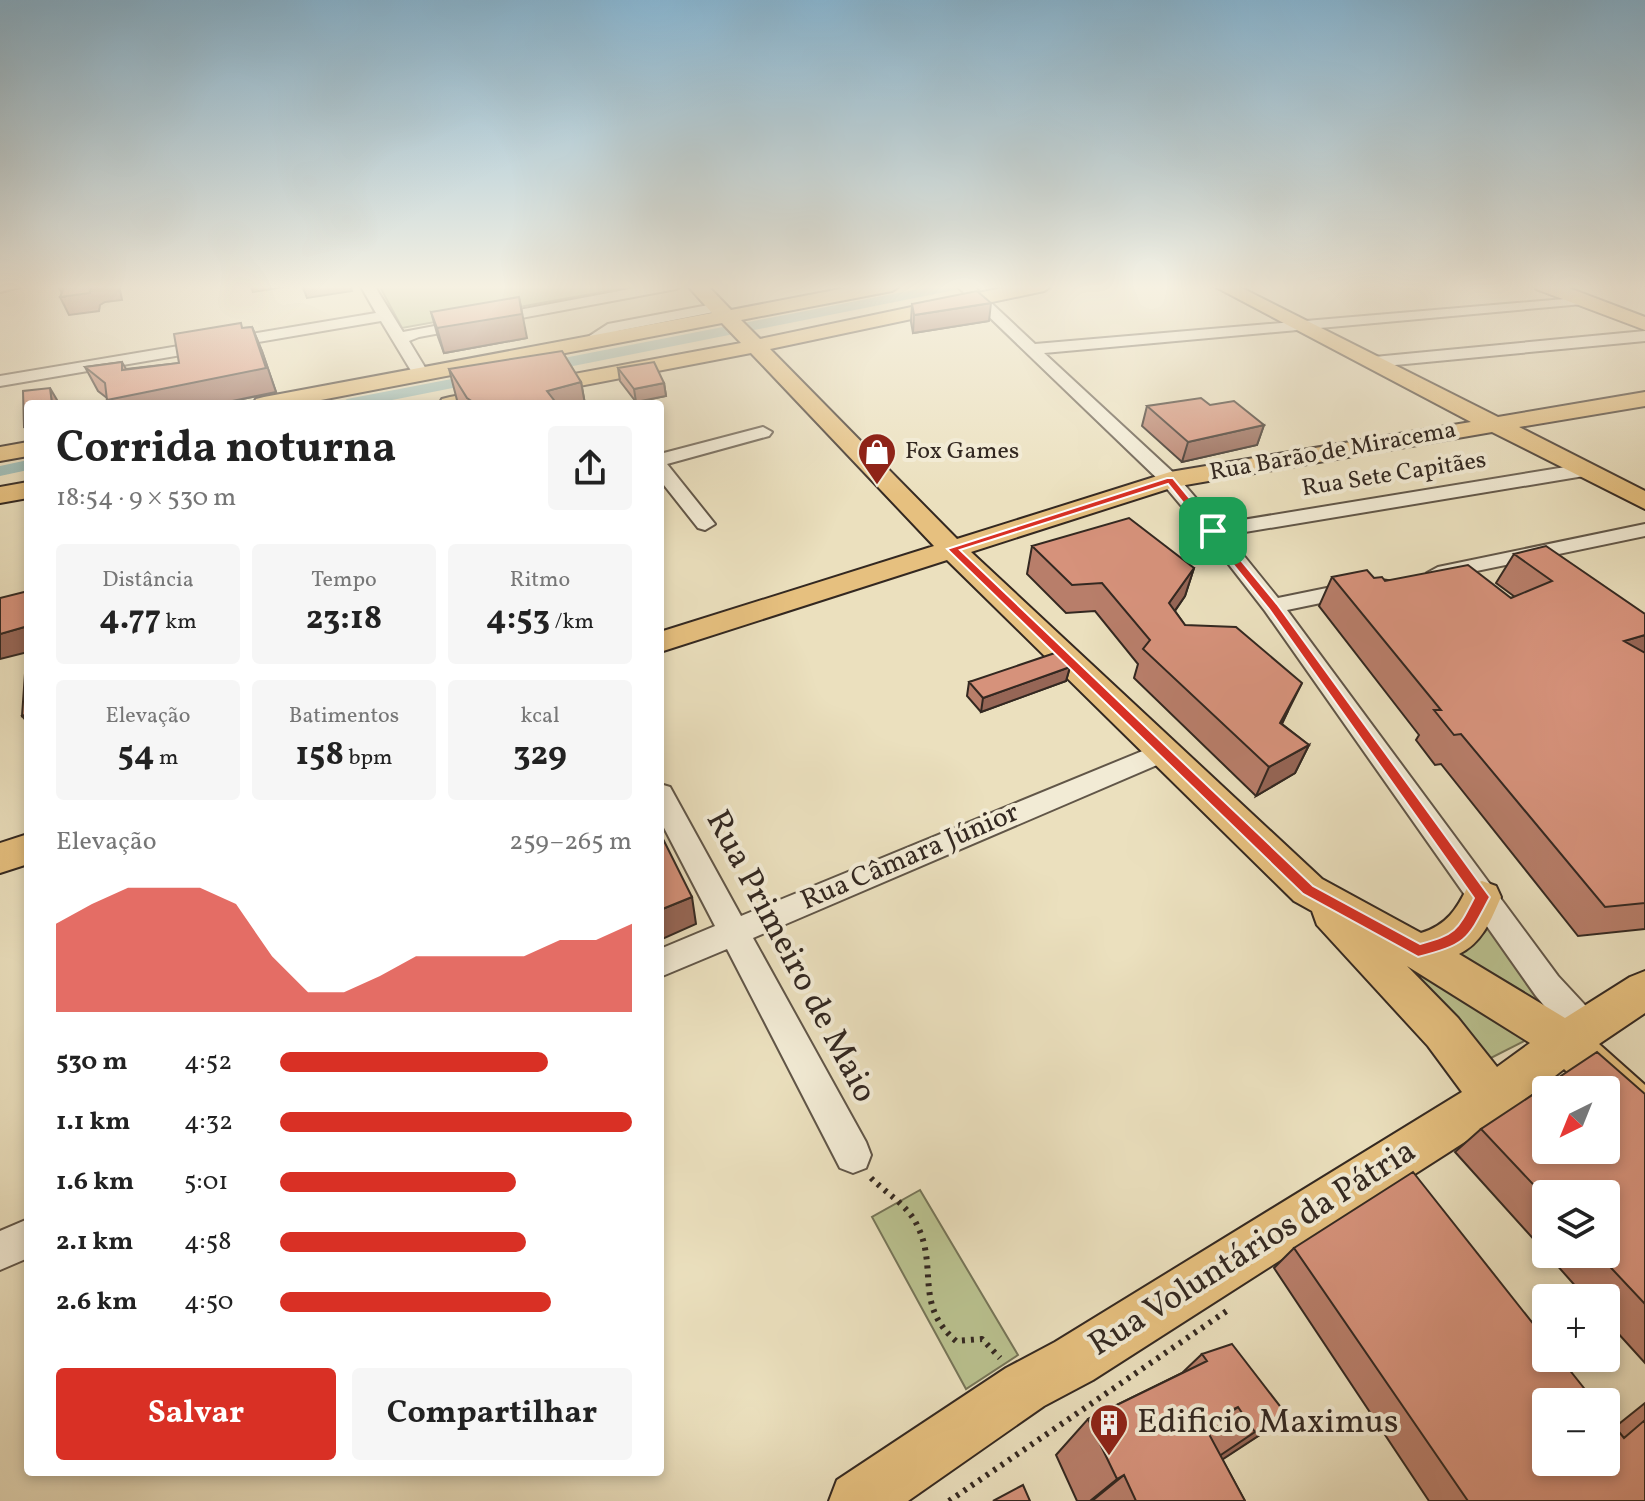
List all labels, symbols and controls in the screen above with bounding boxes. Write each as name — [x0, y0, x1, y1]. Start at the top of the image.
street label: Rua Barão de Miracema — [1207, 414, 1459, 490]
text: Corrida noturna — [56, 419, 396, 480]
button: share — [548, 426, 632, 510]
shop icon: Fox Games — [856, 431, 898, 486]
place label: Fox Games — [905, 435, 1019, 469]
street label: Rua Sete Capitães — [1299, 444, 1489, 506]
text: 18:54 · 9 × 530 m — [56, 480, 236, 516]
pin — [1179, 497, 1247, 565]
icon: arrive — [1191, 509, 1235, 553]
text: Distância — [102, 565, 194, 596]
text: Tempo — [311, 565, 377, 596]
text: Ritmo — [510, 565, 570, 596]
text: 4.77 — [99, 596, 161, 643]
text: 23:18 — [306, 596, 382, 643]
text: 4:53 — [486, 596, 550, 643]
text: km — [161, 607, 197, 638]
text: /km — [550, 607, 594, 638]
text: Elevação — [105, 701, 191, 732]
text: Batimentos — [289, 701, 399, 732]
text: kcal — [520, 701, 560, 732]
text: 54 — [118, 732, 155, 779]
text: 158 — [295, 732, 344, 779]
text: 329 — [513, 732, 567, 779]
text: m — [155, 743, 178, 774]
text: bpm — [344, 743, 393, 774]
street label: Rua Câmara Júnior — [795, 793, 1025, 921]
street label: Rua Primeiro de Maio — [693, 802, 887, 1112]
text: Elevação — [56, 824, 157, 860]
text: 259–265 m — [509, 824, 632, 860]
text: 530 m — [56, 1044, 128, 1080]
text: 4:52 — [184, 1044, 232, 1080]
north arrow — [1532, 1076, 1620, 1164]
map controls — [1532, 1076, 1620, 1476]
text: 1.1 km — [56, 1104, 130, 1140]
text: 4:32 — [184, 1104, 233, 1140]
street label: Rua Voluntários da Pátria — [1080, 1129, 1426, 1369]
text: 1.6 km — [56, 1164, 134, 1200]
text: 5:01 — [184, 1164, 228, 1200]
button: layers — [1532, 1180, 1620, 1268]
text: 2.1 km — [56, 1224, 133, 1260]
text: 4:58 — [184, 1224, 231, 1260]
text: 2.6 km — [56, 1284, 137, 1320]
text: 4:50 — [184, 1284, 233, 1320]
button: + — [1532, 1284, 1620, 1372]
button: Salvar — [56, 1368, 336, 1460]
button: Compartilhar — [352, 1368, 632, 1460]
button: − — [1532, 1388, 1620, 1476]
place label: Edificio Maximus — [1137, 1400, 1399, 1447]
building icon: Edificio Maximus — [1088, 1402, 1130, 1457]

